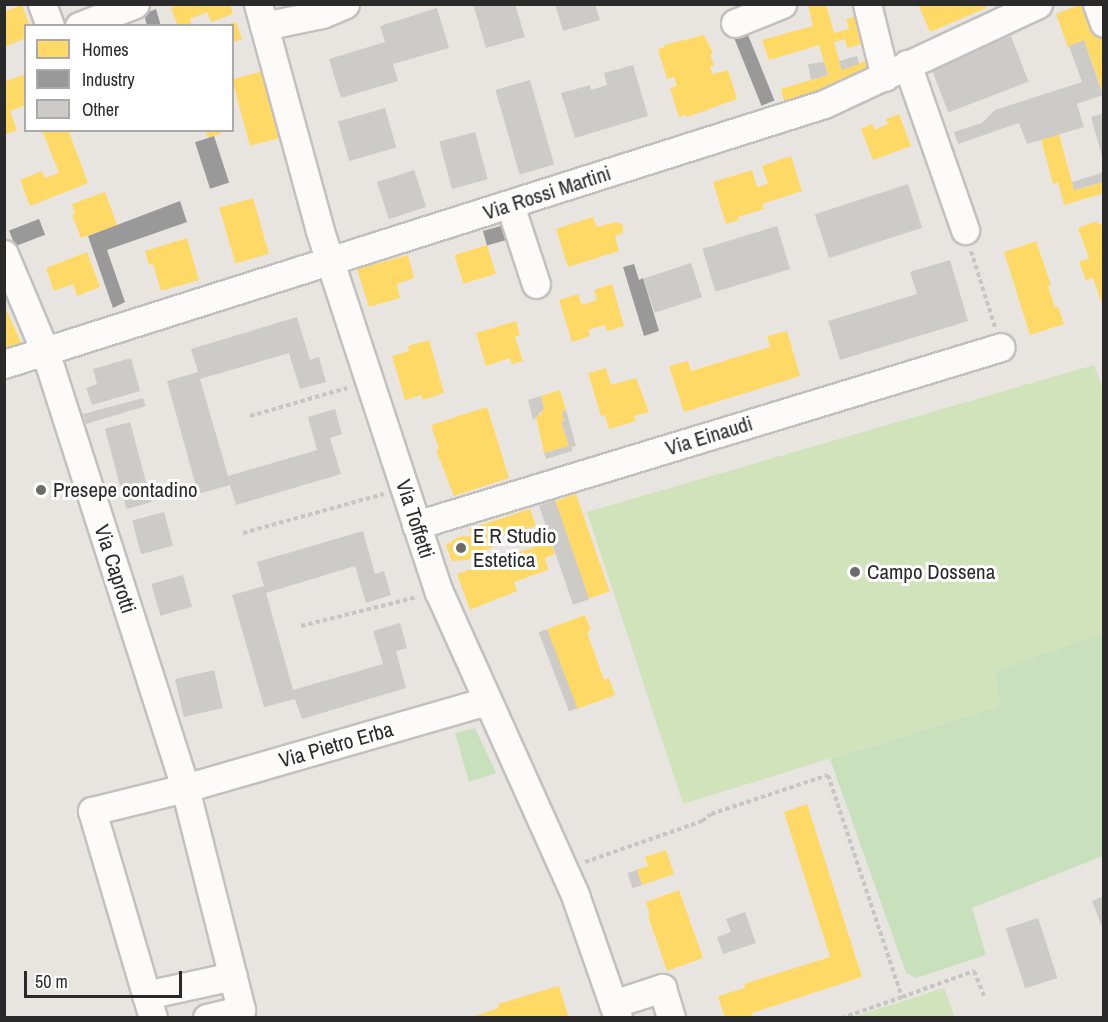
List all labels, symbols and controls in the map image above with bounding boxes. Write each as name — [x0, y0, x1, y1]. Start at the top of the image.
legend — [24, 24, 234, 132]
text: Homes — [82, 37, 129, 62]
text: Industry — [82, 67, 135, 92]
text: Other — [82, 97, 119, 122]
street label: Via Rossi Martini — [480, 161, 614, 225]
street label: Via Einaudi — [662, 411, 756, 461]
street label: Via Toffetti — [390, 476, 440, 562]
place label: Presepe contadino — [53, 477, 198, 503]
marker: Presepe contadino — [34, 483, 48, 497]
street label: Via Caprotti — [89, 522, 141, 616]
place label: E R Studio Estetica — [473, 523, 556, 573]
marker: E R Studio Estetica — [454, 541, 468, 555]
place label: Campo Dossena — [867, 559, 995, 585]
marker: Campo Dossena — [848, 565, 862, 579]
street label: Via Pietro Erba — [276, 717, 396, 773]
scale bar — [27, 959, 184, 997]
text: 50 m — [35, 969, 68, 994]

